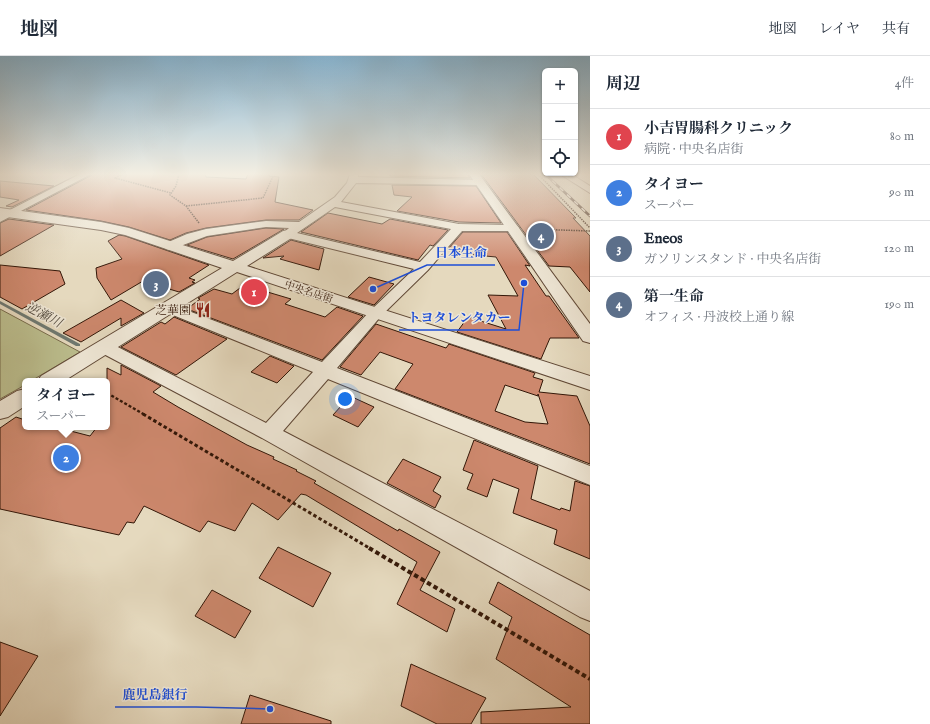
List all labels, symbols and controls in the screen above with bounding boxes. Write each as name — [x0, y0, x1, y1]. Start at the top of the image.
text: 地図 — [20, 18, 58, 42]
text: 地図 — [769, 20, 797, 38]
text: レイヤ — [819, 20, 860, 38]
text: 共有 — [882, 20, 910, 38]
map controls — [542, 68, 578, 176]
button: + — [542, 68, 578, 104]
text: 周辺 — [606, 74, 640, 95]
text: 4件 — [895, 75, 914, 92]
button: − — [542, 104, 578, 140]
text: 小吉胃腸科クリニック — [644, 119, 793, 138]
text: 1 — [617, 128, 621, 145]
text: 80 m — [890, 128, 914, 145]
button: locate — [542, 140, 578, 176]
text: 病院 · 中央名店街 — [644, 141, 744, 158]
text: タイヨー — [644, 175, 704, 194]
text: 2 — [616, 184, 622, 201]
text: 90 m — [889, 184, 914, 201]
text: スーパー — [644, 197, 695, 214]
pin: 4 — [528, 221, 554, 251]
text: Eneos — [644, 229, 683, 248]
callout: 日本生命 — [427, 240, 495, 265]
text: 3 — [617, 240, 621, 257]
text: 120 m — [884, 240, 914, 257]
text: 日本生命 — [435, 245, 487, 262]
text: ガソリンスタンド · 中央名店街 — [644, 251, 821, 268]
pin: 3 — [143, 269, 169, 299]
pin: 1 — [241, 277, 267, 307]
street label: 中央名店街 — [283, 279, 334, 306]
text: 第一生命 — [644, 287, 704, 306]
text: 4 — [616, 296, 622, 313]
text: 190 m — [884, 296, 914, 313]
water label: 逆瀬川 — [22, 299, 66, 333]
restaurant icon: 芝華園 — [194, 301, 212, 319]
place label: 芝華園 — [155, 303, 191, 318]
callout: トヨタレンタカー — [399, 305, 519, 330]
text: オフィス · 丹波校上通り線 — [644, 309, 794, 326]
text: トヨタレンタカー — [407, 310, 511, 327]
popup — [22, 378, 110, 430]
text: タイヨー — [36, 386, 96, 405]
your location — [335, 389, 355, 409]
text: スーパー — [36, 408, 87, 425]
pin: 2 — [53, 443, 79, 473]
callout: 鹿児島銀行 — [115, 682, 196, 707]
text: 鹿児島銀行 — [122, 687, 188, 704]

